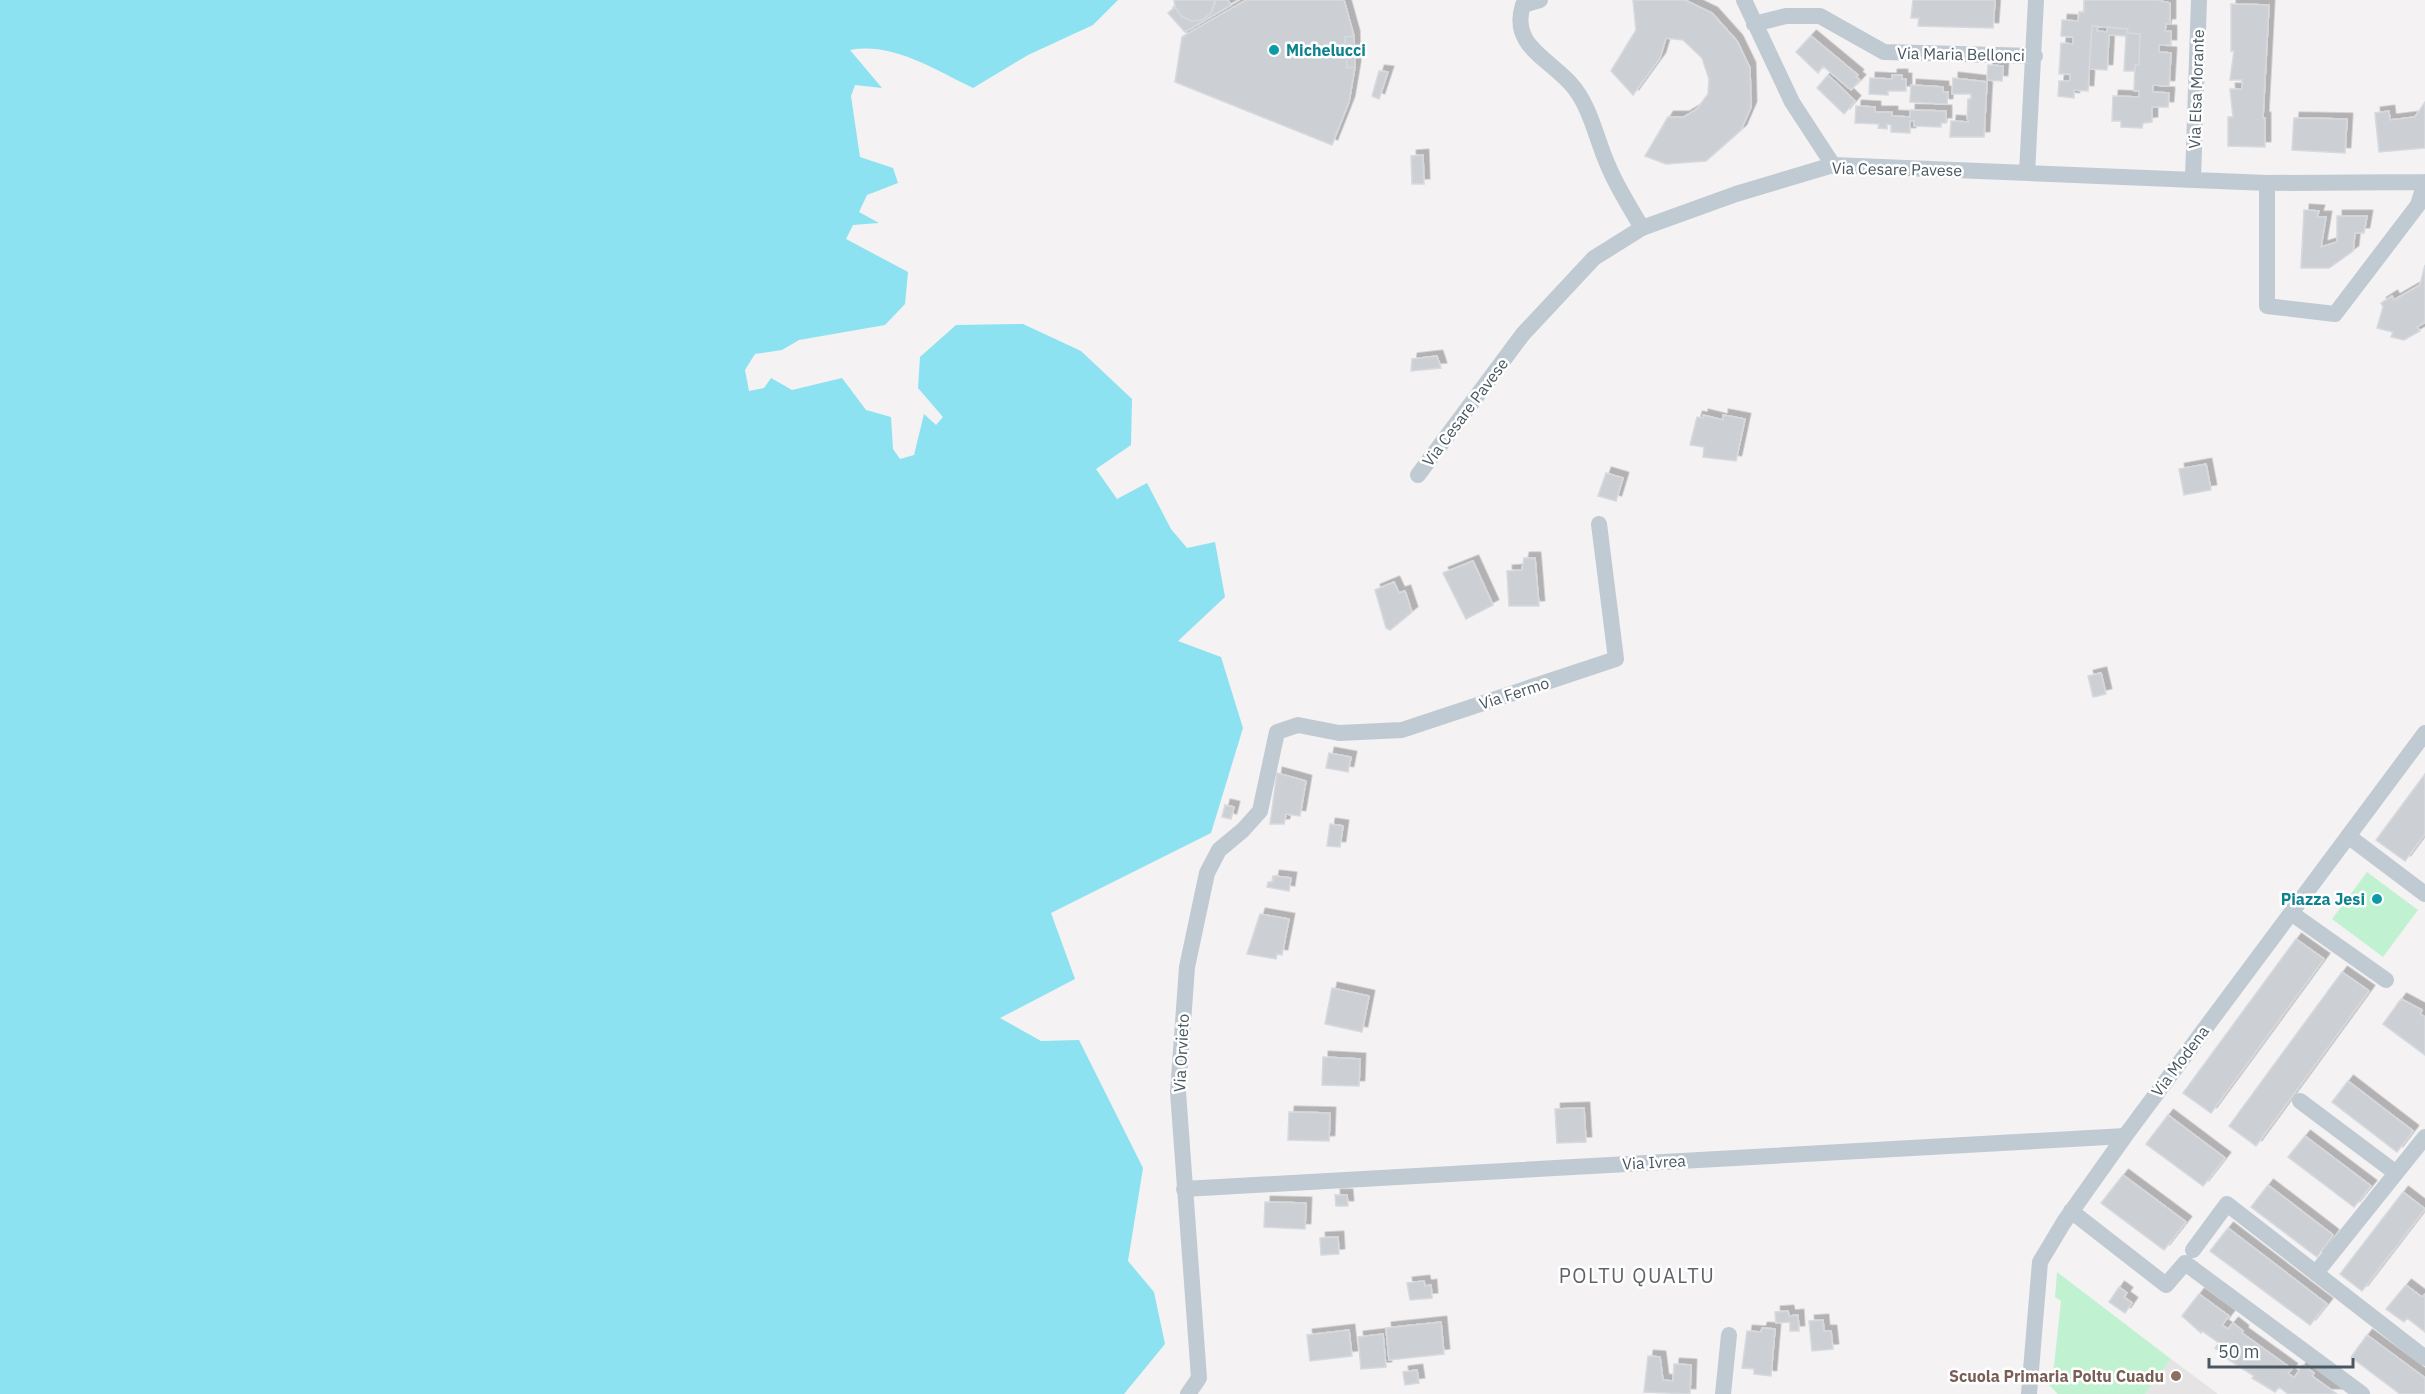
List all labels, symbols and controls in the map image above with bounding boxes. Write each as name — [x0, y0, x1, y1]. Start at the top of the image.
street label: Via Elsa Morante — [2184, 29, 2208, 149]
place label: Michelucci — [1286, 40, 1366, 60]
marker: Michelucci — [1267, 43, 1281, 57]
street label: Via Maria Bellonci — [1897, 43, 2025, 65]
street label: Via Cesare Pavese — [1832, 158, 1963, 180]
street label: Via Cesare Pavese — [1418, 354, 1512, 470]
street label: Via Fermo — [1477, 672, 1551, 714]
place label: Piazza Jesi — [2281, 889, 2365, 909]
marker: Piazza Jesi — [2370, 892, 2384, 906]
street label: Via Orvieto — [1169, 1013, 1193, 1093]
street label: Via Modena — [2147, 1021, 2213, 1100]
street label: Via Ivrea — [1622, 1150, 1687, 1174]
district label: POLTU QUALTU — [1559, 1262, 1715, 1289]
scale bar — [2209, 1331, 2353, 1369]
text: 50 m — [2218, 1340, 2260, 1363]
place label: Scuola Primaria Poltu Cuadu — [1949, 1366, 2164, 1386]
marker: Scuola Primaria Poltu Cuadu — [2169, 1369, 2183, 1383]

